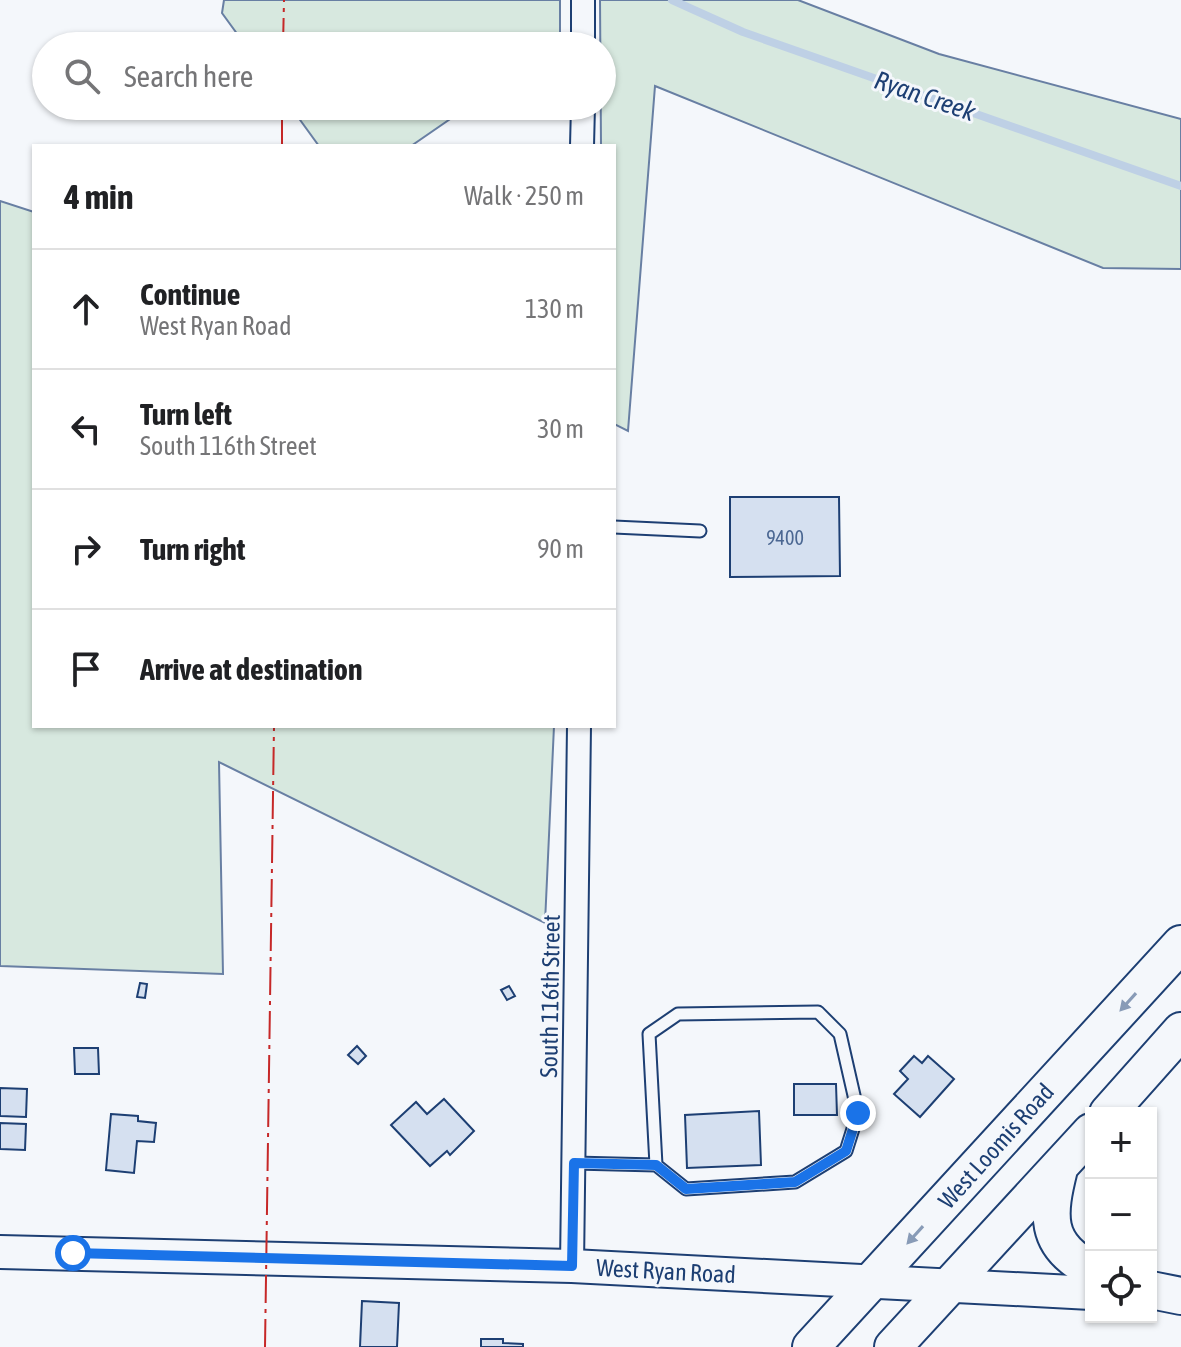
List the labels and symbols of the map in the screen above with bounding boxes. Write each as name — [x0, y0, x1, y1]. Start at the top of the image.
water label: Ryan Creek — [871, 65, 980, 127]
house number: 9400 — [766, 526, 804, 549]
street label: South 116th Street — [535, 914, 565, 1078]
one-way arrow — [1120, 992, 1138, 1011]
street label: West Loomis Road — [933, 1078, 1059, 1214]
route end — [840, 1095, 876, 1131]
one-way arrow — [906, 1225, 924, 1244]
route start — [55, 1235, 91, 1271]
street label: West Ryan Road — [595, 1254, 737, 1288]

